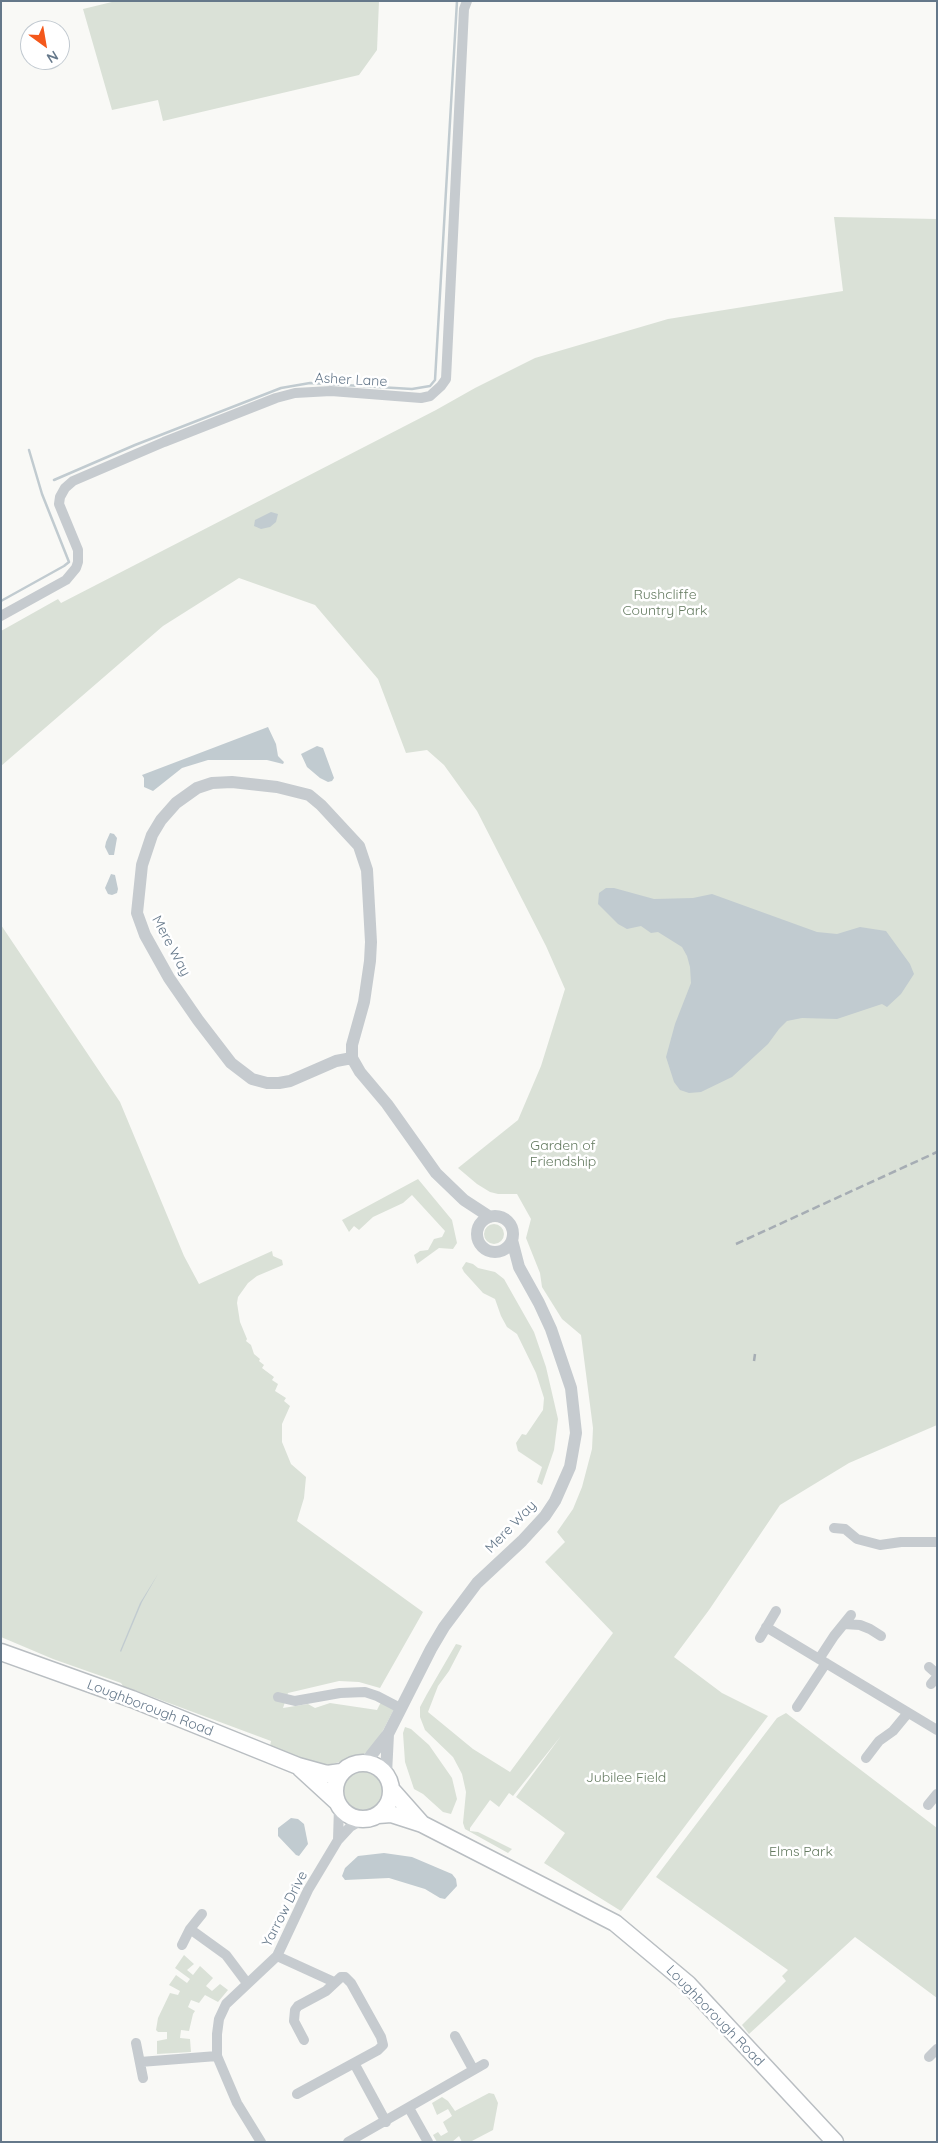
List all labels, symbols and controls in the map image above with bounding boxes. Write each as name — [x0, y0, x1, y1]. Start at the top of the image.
north arrow — [20, 20, 70, 70]
text: N — [43, 47, 62, 67]
street label: Asher Lane — [314, 370, 388, 390]
park label: Rushcliffe Country Park — [622, 587, 708, 620]
street label: Mere Way — [148, 913, 194, 979]
park label: Garden of Friendship — [530, 1138, 596, 1170]
street label: Mere Way — [482, 1497, 540, 1557]
street label: Loughborough Road — [84, 1676, 216, 1740]
park label: Jubilee Field — [586, 1770, 666, 1786]
park label: Elms Park — [769, 1844, 833, 1860]
street label: Yarrow Drive — [259, 1868, 311, 1950]
street label: Loughborough Road — [662, 1962, 768, 2070]

